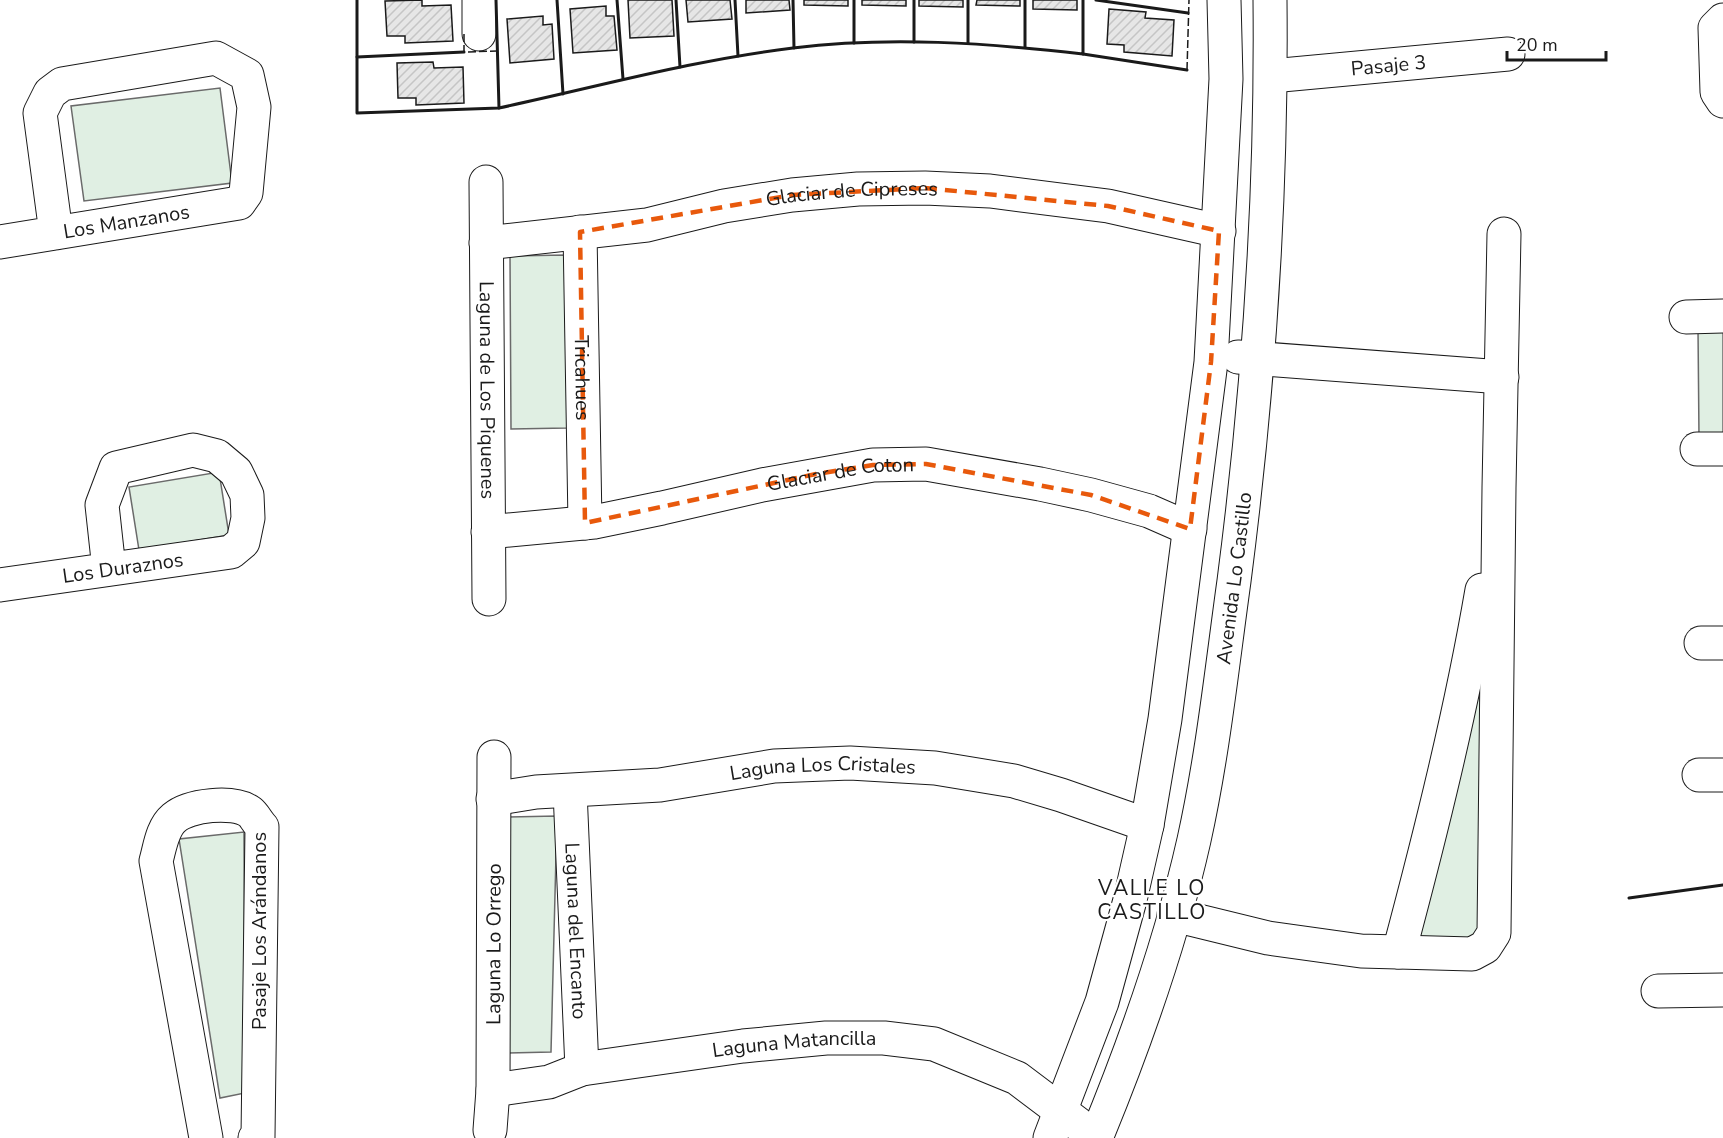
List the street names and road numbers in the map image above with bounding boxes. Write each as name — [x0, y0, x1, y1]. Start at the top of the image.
street label: Pasaje 3 — [1350, 48, 1427, 82]
street label: Glaciar de Cipreses — [764, 174, 938, 213]
street label: Los Manzanos — [61, 198, 191, 245]
street label: Laguna de Los Piquenes — [473, 281, 502, 499]
street label: Tricahues — [568, 335, 597, 421]
street label: Glaciar de Coton — [765, 451, 914, 497]
street label: Avenida Lo Castillo — [1210, 491, 1258, 666]
street label: Los Duraznos — [61, 545, 185, 589]
street label: Laguna Los Cristales — [728, 749, 917, 787]
street label: Pasaje Los Arándanos — [246, 832, 273, 1030]
street label: Laguna del Encanto — [559, 842, 593, 1020]
street label: Laguna Lo Orrego — [480, 863, 507, 1025]
street label: Laguna Matancilla — [710, 1024, 876, 1064]

